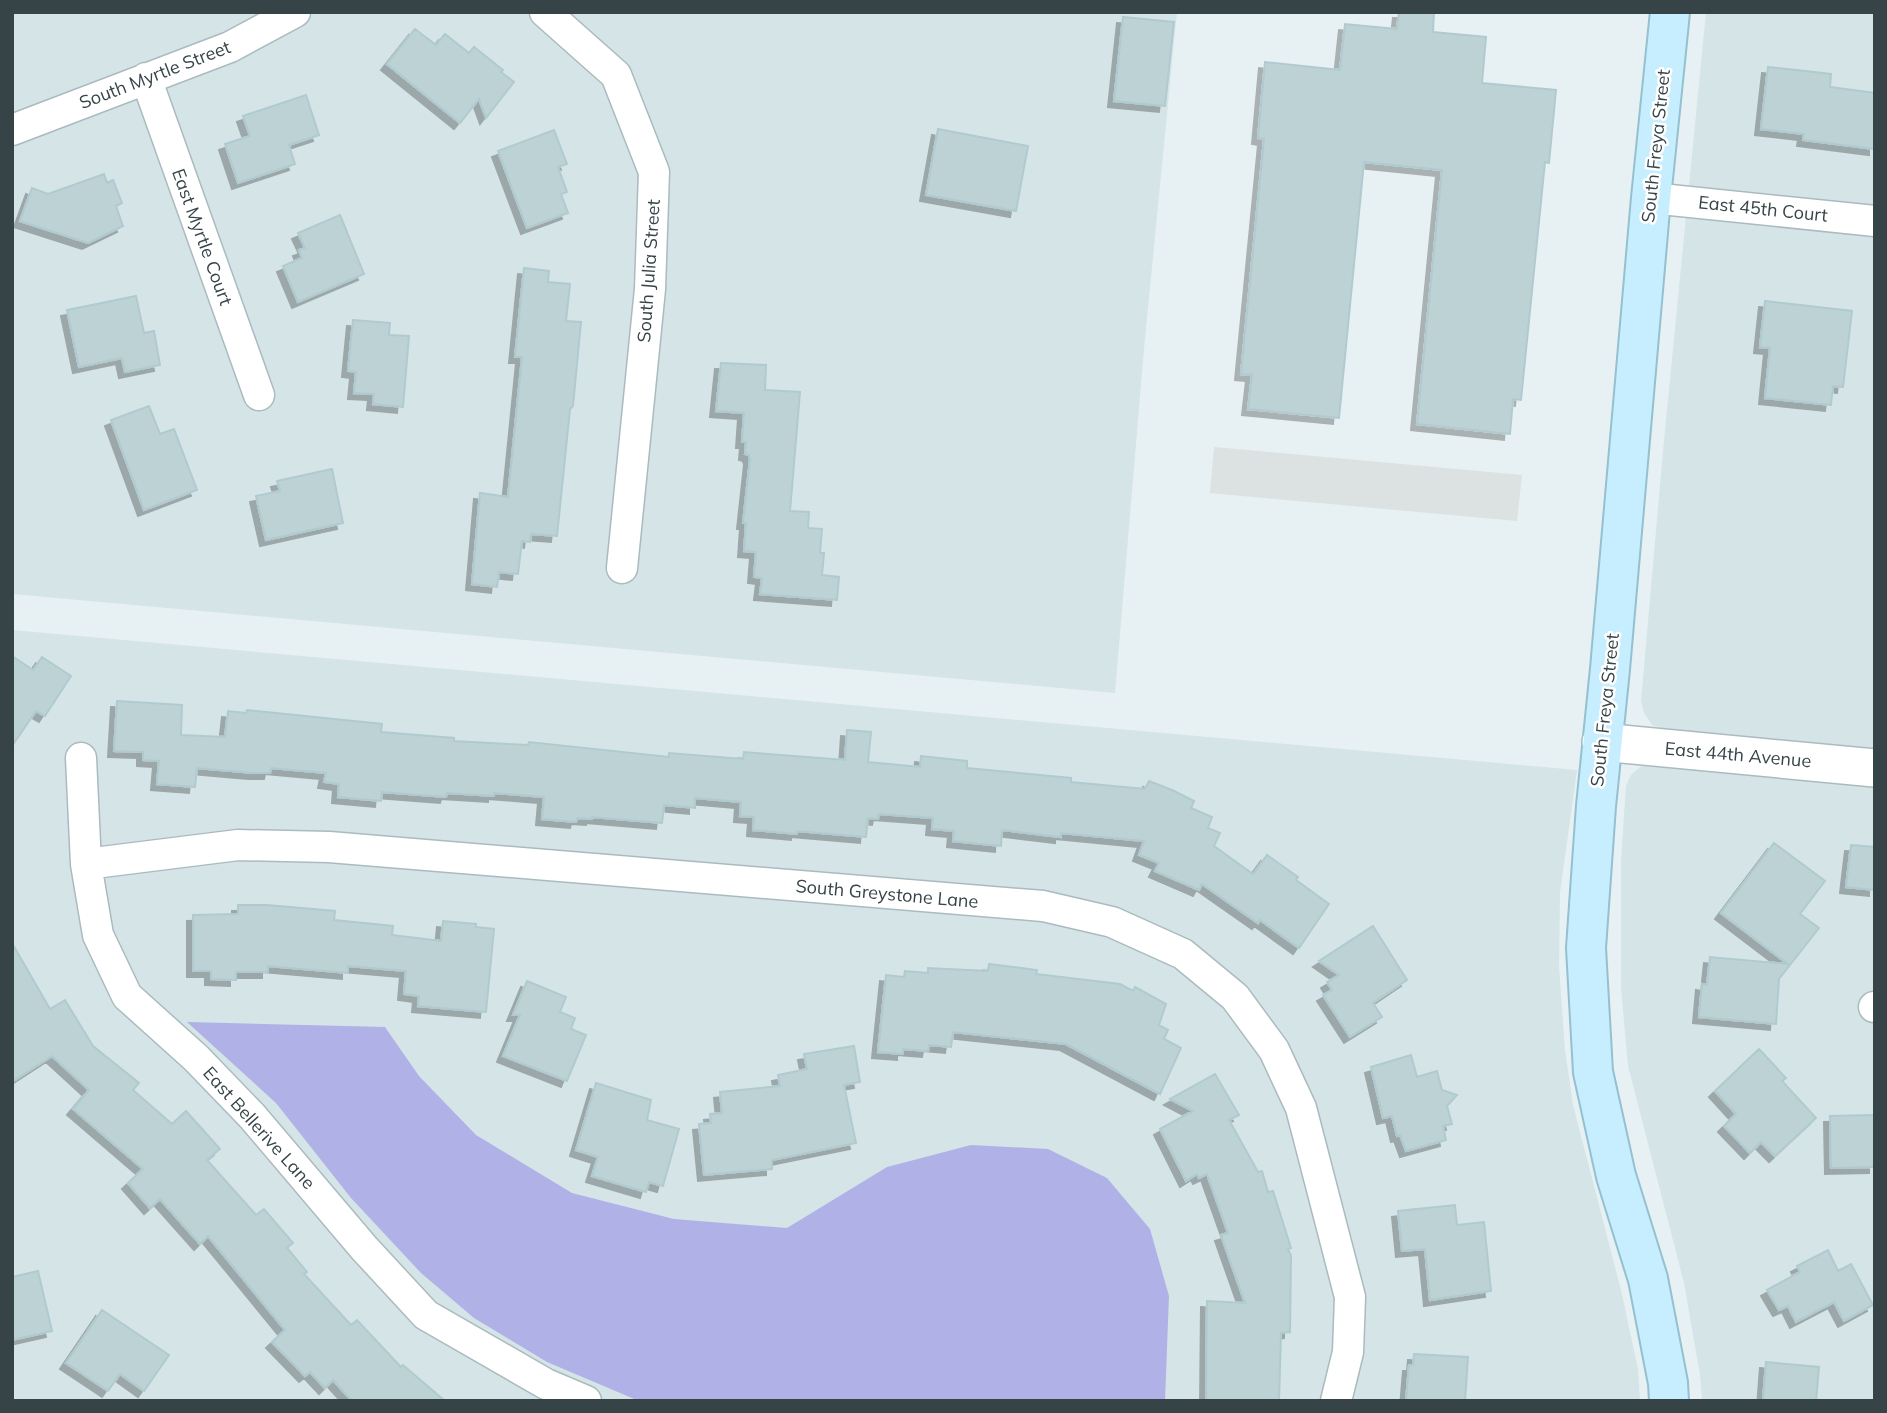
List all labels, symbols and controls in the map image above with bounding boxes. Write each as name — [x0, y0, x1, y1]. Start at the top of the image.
street label: South Myrtle Street — [76, 35, 234, 114]
street label: South Freya Street — [1636, 68, 1675, 224]
street label: East Myrtle Court — [167, 165, 238, 308]
street label: East 45th Court — [1697, 190, 1829, 227]
street label: South Julia Street — [632, 199, 665, 343]
street label: South Freya Street — [1585, 632, 1624, 788]
street label: East 44th Avenue — [1664, 737, 1812, 772]
street label: South Greystone Lane — [795, 874, 979, 913]
street label: East Bellerive Lane — [198, 1062, 321, 1194]

